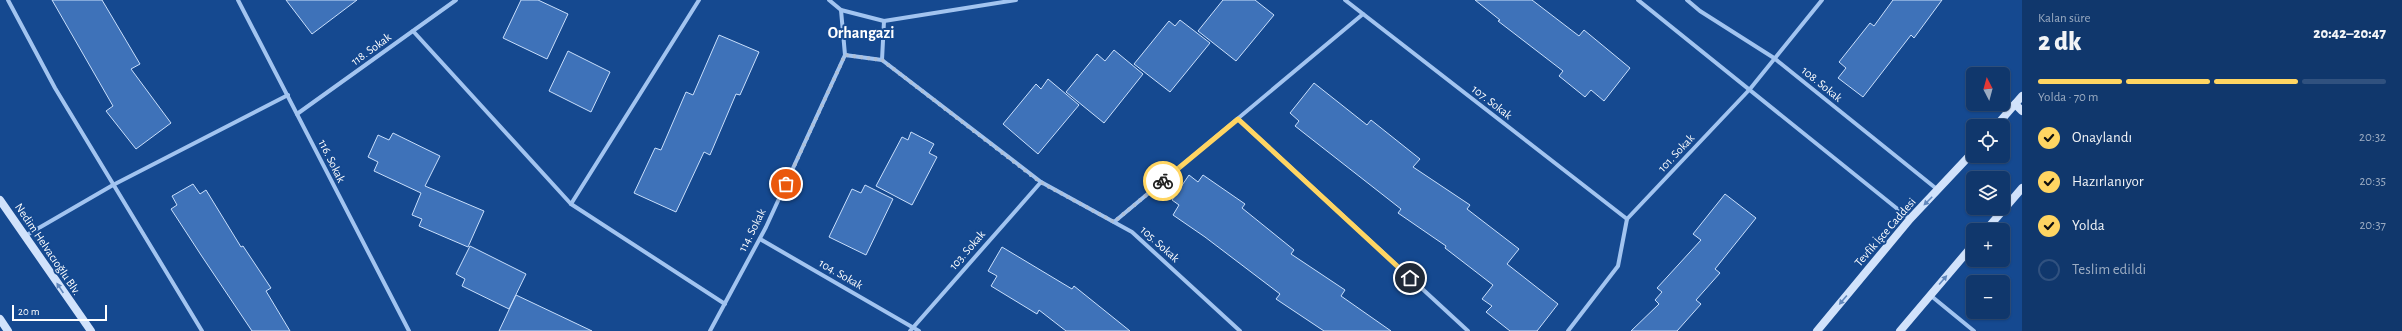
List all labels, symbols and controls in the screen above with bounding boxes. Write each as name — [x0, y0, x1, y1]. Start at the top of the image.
text: Kalan süre — [2038, 12, 2090, 25]
district label: Orhangazi — [828, 25, 894, 41]
text: 20:42–20:47 — [2313, 26, 2386, 41]
text: 2 dk — [2038, 29, 2081, 55]
street label: 118. Sokak — [349, 30, 394, 67]
street label: 108. Sokak — [1799, 64, 1845, 104]
north arrow — [1966, 67, 2010, 111]
map controls — [1966, 67, 2010, 319]
street label: 107. Sokak — [1469, 83, 1515, 122]
text: Yolda · 70 m — [2038, 91, 2098, 104]
button: locate — [1966, 119, 2010, 163]
icon: check — [2038, 127, 2060, 149]
text: Onaylandı — [2072, 130, 2132, 145]
street label: 101. Sokak — [1656, 131, 1697, 174]
text: 20:32 — [2359, 131, 2386, 144]
street label: 116. Sokak — [316, 138, 348, 185]
courier — [1143, 161, 1183, 201]
pin — [769, 167, 803, 201]
icon: bike — [1152, 170, 1174, 192]
button: layers — [1966, 171, 2010, 215]
icon: check — [2038, 171, 2060, 193]
icon: bag — [775, 173, 797, 195]
text: Hazırlanıyor — [2072, 174, 2144, 189]
text: 20:35 — [2359, 175, 2386, 188]
street label: Tevfik İşce Caddesi — [1851, 195, 1918, 269]
one-way arrow — [1923, 196, 1933, 206]
street label: Nedim Helvacıoğlu Blv. — [13, 201, 83, 297]
street label: 114. Sokak — [736, 206, 768, 253]
icon: check — [2038, 215, 2060, 237]
text: Yolda — [2072, 218, 2105, 233]
text: 20:37 — [2359, 219, 2386, 232]
button: + — [1966, 223, 2010, 267]
street label: 105. Sokak — [1138, 224, 1182, 265]
street label: 103. Sokak — [947, 228, 988, 272]
street label: 104. Sokak — [817, 257, 865, 292]
pin — [1393, 261, 1427, 295]
text: Teslim edildi — [2072, 262, 2146, 277]
icon: home — [1399, 267, 1421, 289]
one-way arrow — [1938, 274, 1947, 285]
button: − — [1966, 275, 2010, 319]
one-way arrow — [56, 283, 64, 293]
one-way arrow — [1839, 294, 1847, 305]
scale bar — [12, 303, 107, 322]
text: 20 m — [18, 306, 39, 317]

